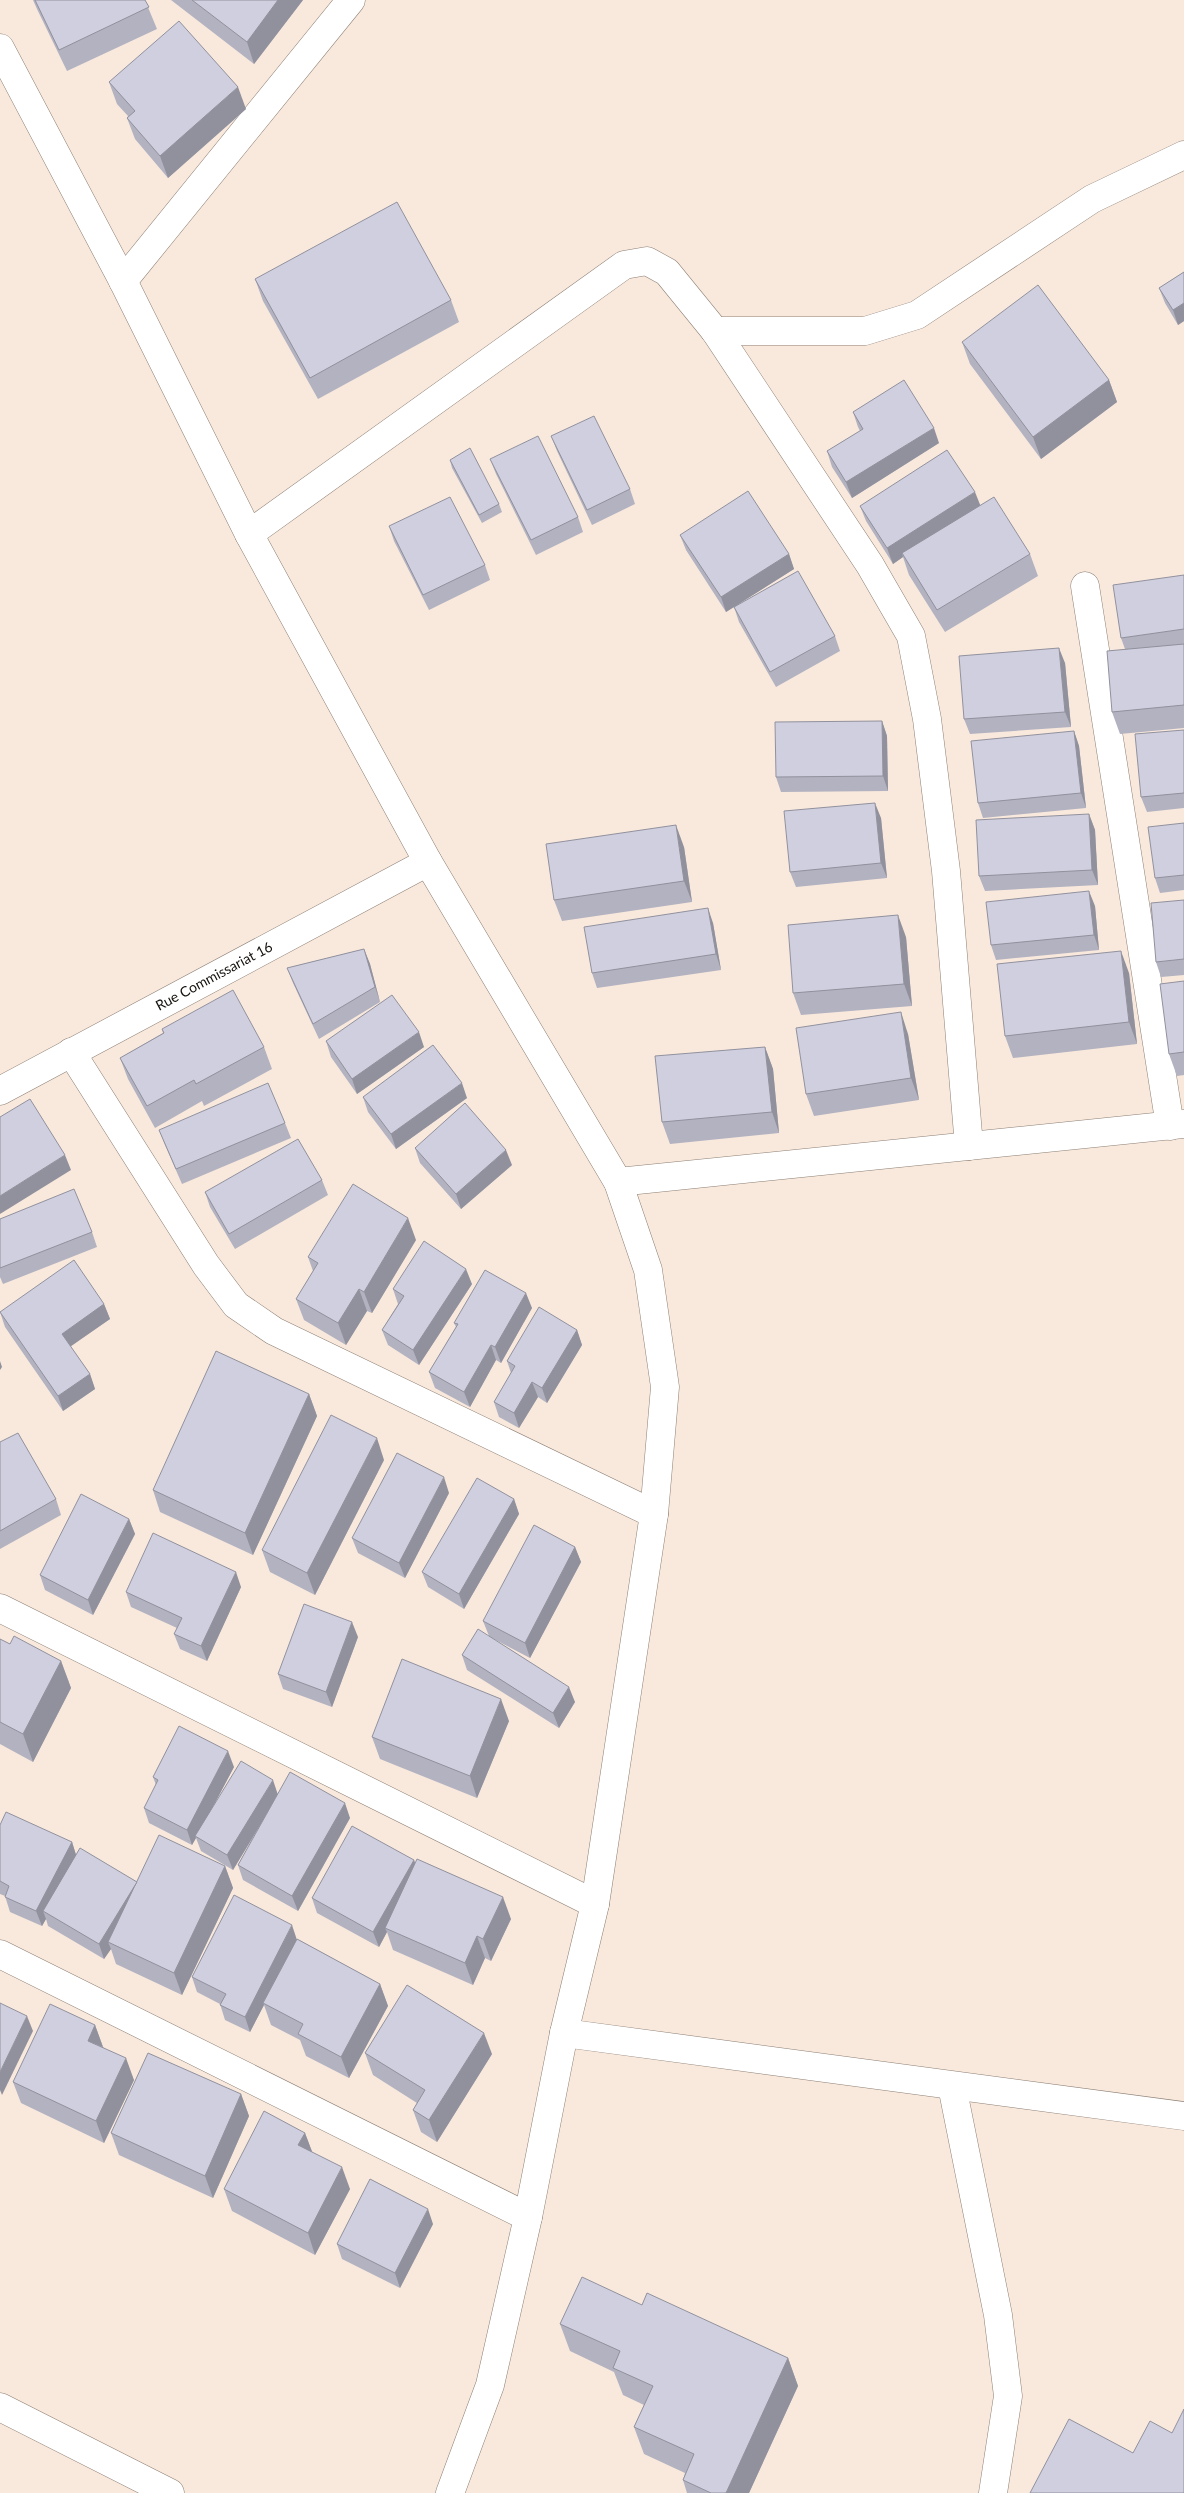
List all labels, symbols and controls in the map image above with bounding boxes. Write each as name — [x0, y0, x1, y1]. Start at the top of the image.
street label: Rue Commissariat 16 — [152, 938, 275, 1014]

